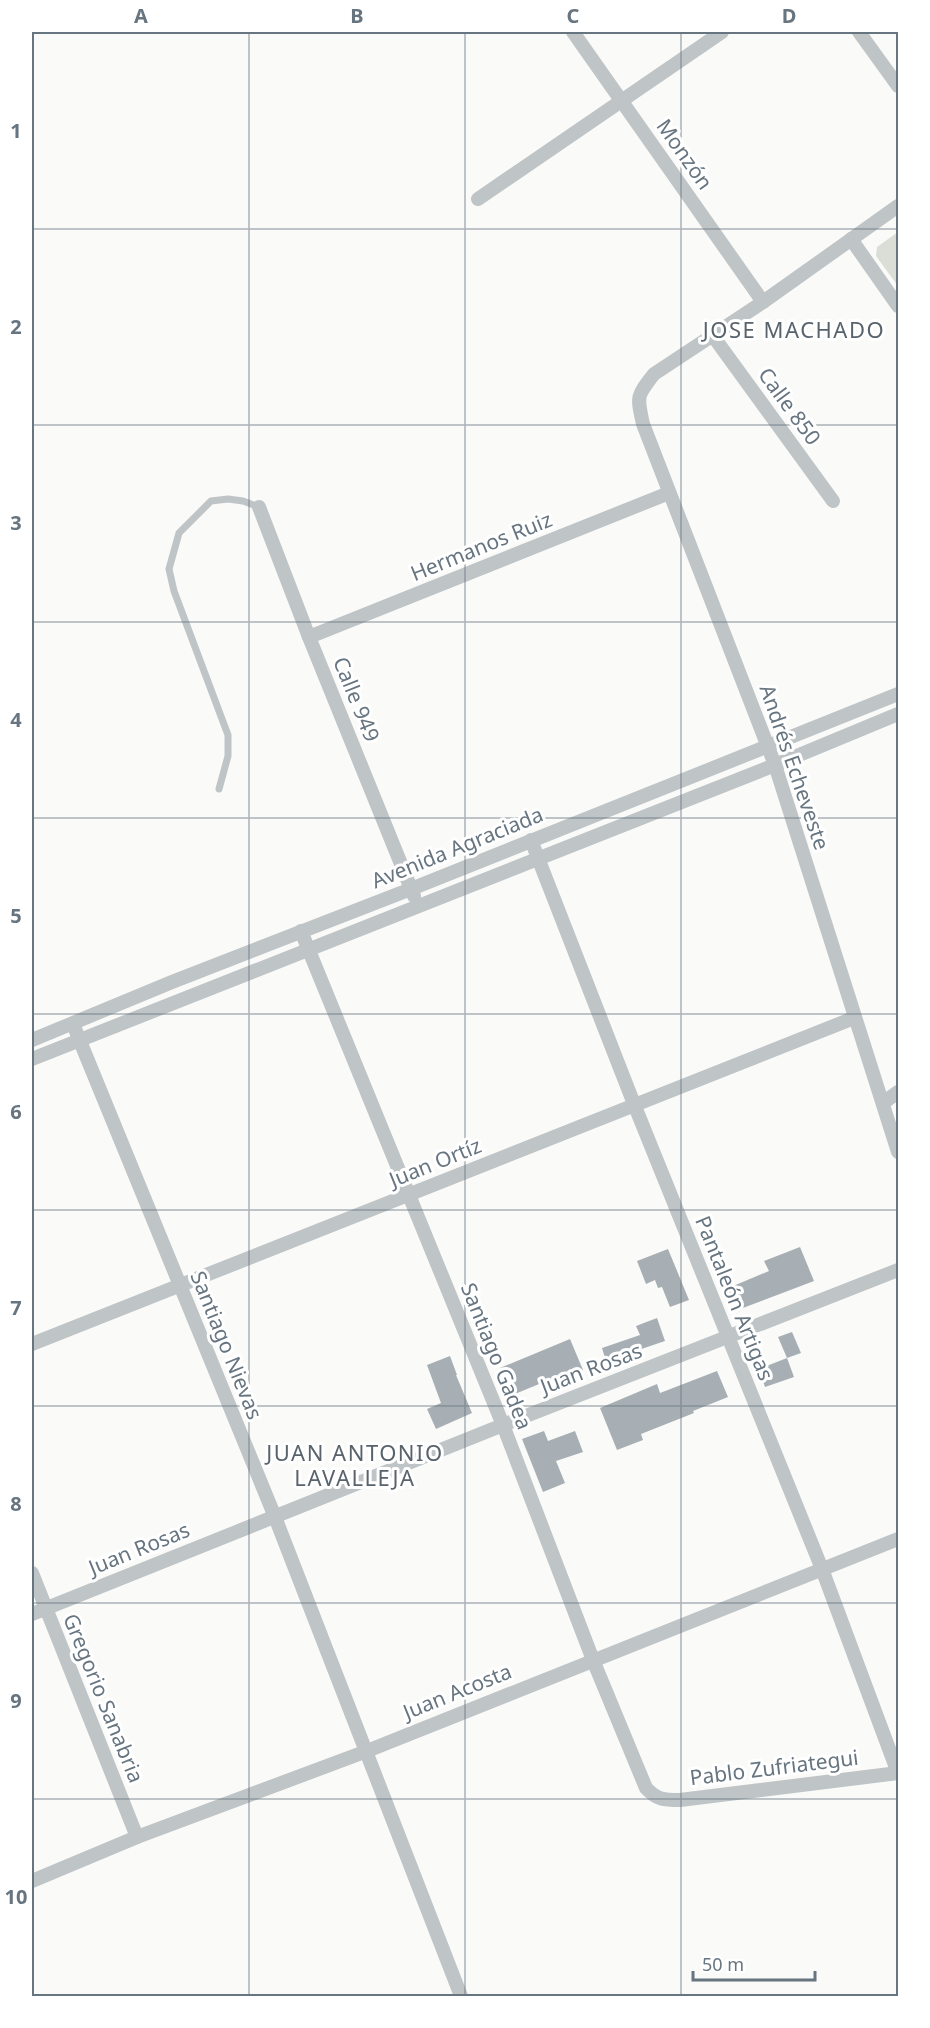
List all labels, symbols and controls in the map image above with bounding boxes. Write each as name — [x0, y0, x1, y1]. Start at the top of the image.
text: A — [134, 2, 148, 29]
text: B — [350, 2, 364, 29]
text: C — [567, 2, 580, 29]
text: D — [782, 2, 796, 29]
street label: Monzón — [651, 113, 719, 195]
text: 1 — [10, 117, 22, 144]
text: 2 — [10, 313, 22, 340]
district label: JOSE MACHADO — [701, 314, 885, 344]
street label: Calle 850 — [752, 362, 828, 450]
street label: Hermanos Ruiz — [406, 505, 556, 587]
text: 3 — [10, 509, 22, 536]
street label: Calle 949 — [327, 652, 387, 746]
street label: Andrés Echeveste — [754, 681, 836, 853]
text: 4 — [10, 706, 22, 733]
street label: Avenida Agraciada — [367, 800, 547, 894]
text: 5 — [10, 902, 22, 929]
text: 6 — [10, 1098, 22, 1125]
street label: Juan Ortíz — [383, 1131, 485, 1194]
street label: Pantaleón Artigas — [689, 1212, 781, 1384]
street label: Santiago Nievas — [185, 1267, 269, 1423]
street label: Santiago Gadea — [455, 1279, 539, 1433]
text: 7 — [10, 1294, 22, 1321]
street label: Juan Rosas — [534, 1336, 646, 1401]
district label: JUAN ANTONIO LAVALLEJA — [264, 1437, 444, 1492]
text: 8 — [10, 1490, 22, 1517]
street label: Juan Rosas — [82, 1515, 194, 1582]
street label: Gregorio Sanabria — [57, 1609, 151, 1787]
street label: Juan Acosta — [397, 1657, 515, 1726]
text: 9 — [10, 1687, 22, 1714]
street label: Pablo Zufriategui — [688, 1743, 860, 1791]
text: 10 — [5, 1883, 27, 1910]
scale bar — [693, 1944, 814, 1982]
text: 50 m — [702, 1952, 744, 1976]

